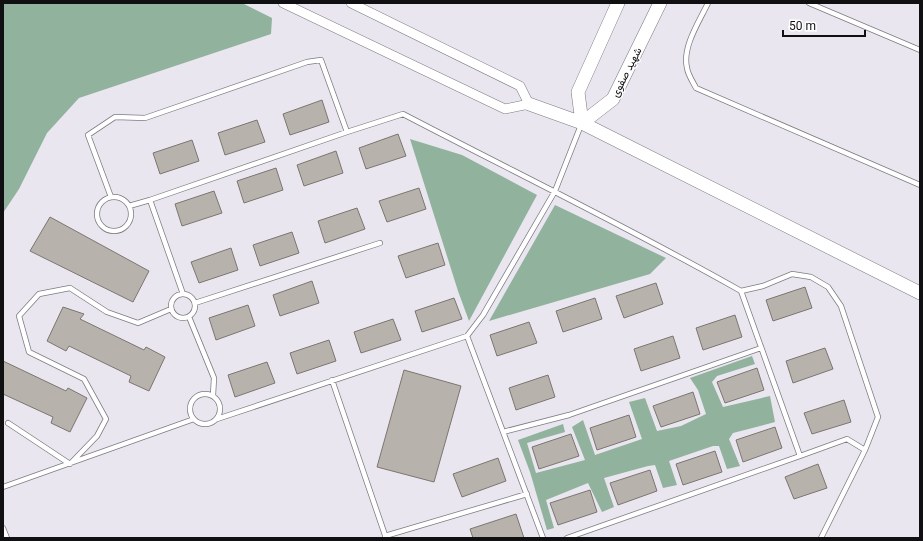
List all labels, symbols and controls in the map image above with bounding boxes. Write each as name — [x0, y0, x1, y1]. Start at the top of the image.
scale bar — [783, 12, 865, 38]
text: 50 m — [789, 19, 816, 33]
street label: شهید صفوی — [608, 45, 645, 99]

